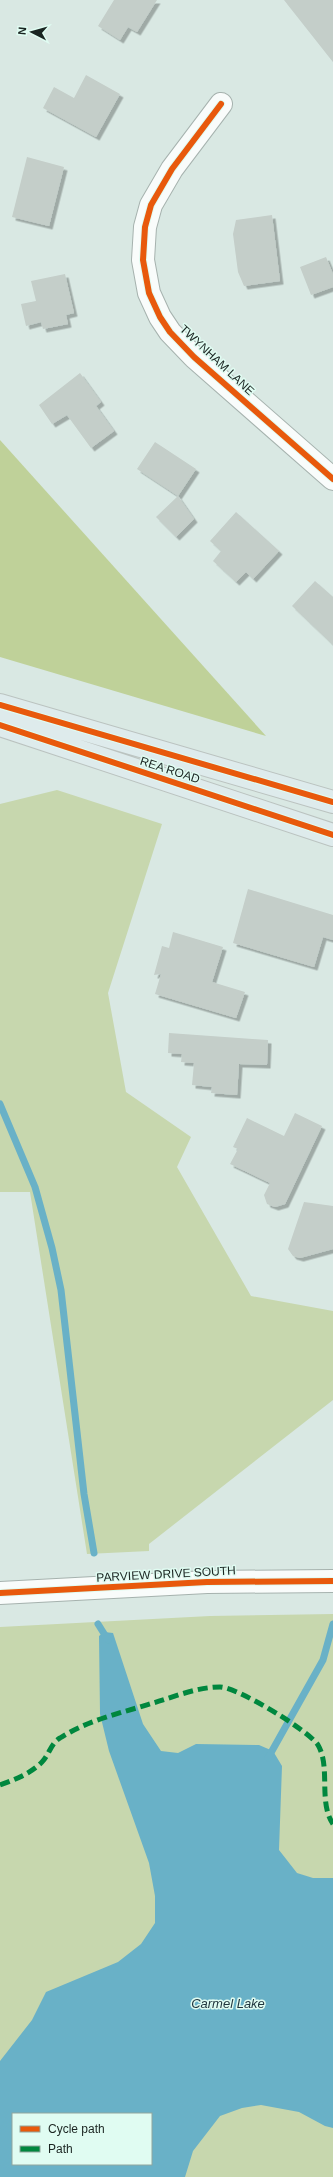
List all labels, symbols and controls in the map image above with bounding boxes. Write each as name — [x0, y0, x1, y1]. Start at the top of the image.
north arrow — [12, 12, 52, 52]
text: N — [16, 26, 28, 36]
street label: TWYNHAM LANE — [177, 322, 257, 398]
street label: REA ROAD — [138, 754, 202, 786]
street label: PARVIEW DRIVE SOUTH — [96, 1563, 236, 1585]
water label: Carmel Lake — [191, 1996, 265, 2011]
legend — [12, 2113, 152, 2165]
text: Cycle path — [48, 2122, 105, 2136]
text: Path — [48, 2142, 73, 2156]

